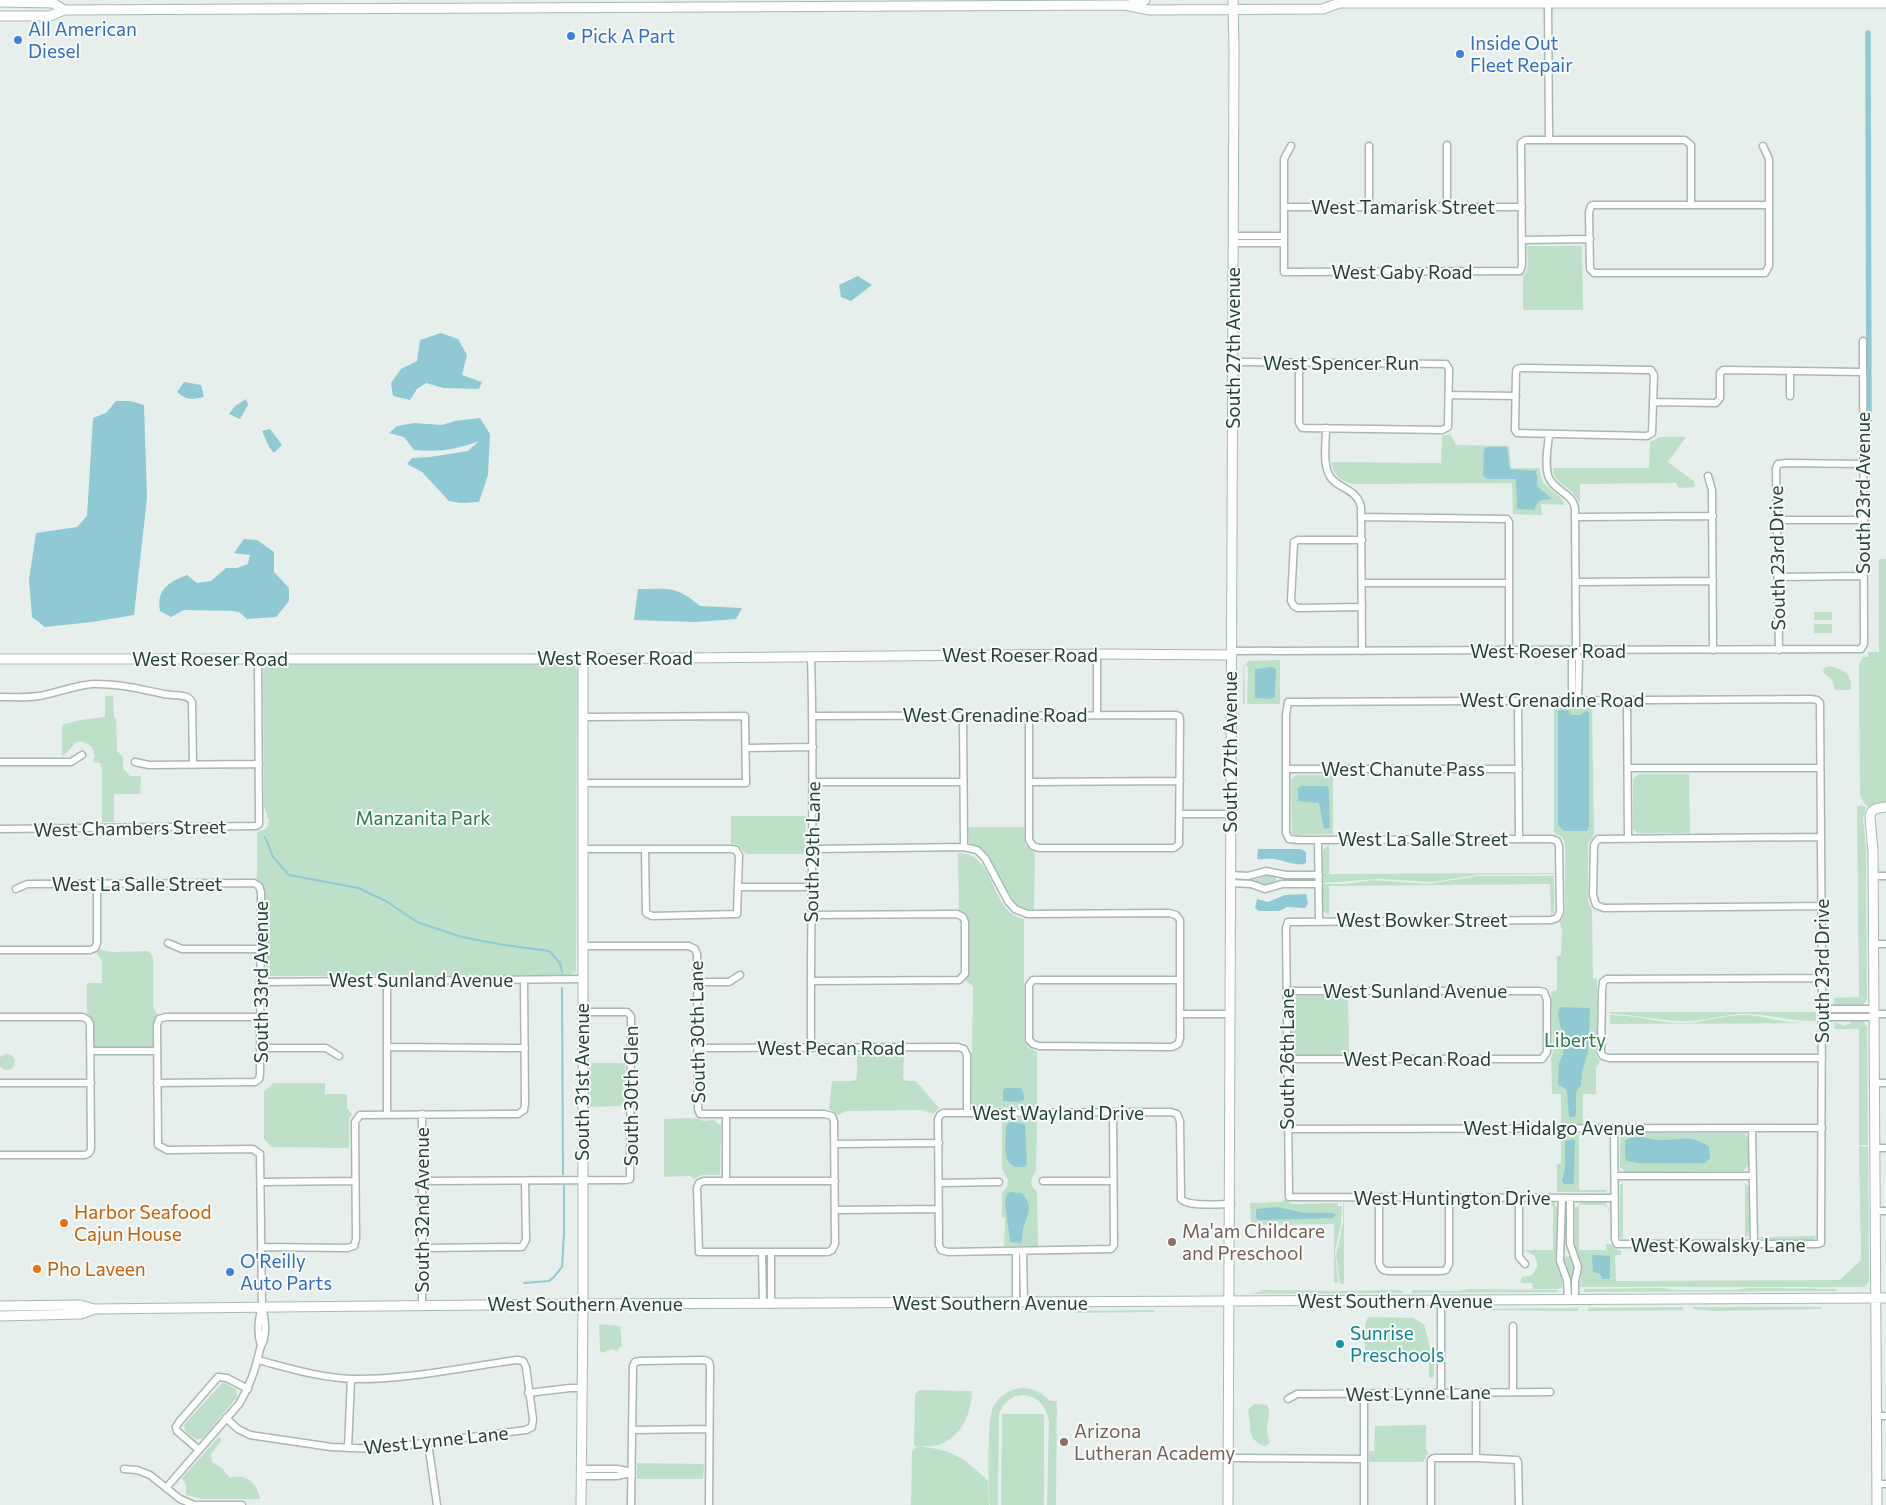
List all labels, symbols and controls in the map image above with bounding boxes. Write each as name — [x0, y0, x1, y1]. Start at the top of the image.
place label: All American Diesel — [28, 17, 137, 62]
place label: Pick A Part — [581, 24, 675, 47]
marker: Pick A Part — [565, 30, 577, 42]
place label: Inside Out Fleet Repair — [1470, 31, 1573, 76]
marker: All American Diesel — [12, 34, 24, 46]
marker: Inside Out Fleet Repair — [1454, 48, 1466, 60]
street label: West Tamarisk Street — [1311, 195, 1495, 218]
street label: West Gaby Road — [1332, 260, 1472, 283]
street label: South 27th Avenue — [1221, 267, 1244, 429]
street label: West Spencer Run — [1263, 351, 1419, 374]
street label: South 23rd Avenue — [1851, 412, 1874, 574]
street label: South 23rd Drive — [1764, 486, 1789, 630]
street label: West Roeser Road — [1470, 639, 1626, 662]
street label: West Roeser Road — [942, 643, 1098, 666]
street label: West Roeser Road — [537, 646, 693, 669]
street label: West Roeser Road — [132, 647, 288, 670]
street label: South 27th Avenue — [1218, 671, 1241, 833]
street label: West Grenadine Road — [1460, 688, 1644, 711]
street label: West Grenadine Road — [903, 703, 1087, 726]
street label: West Chanute Pass — [1321, 757, 1485, 780]
street label: South 29th Lane — [799, 781, 824, 923]
park label: Manzanita Park — [355, 806, 491, 829]
street label: West Chambers Street — [33, 814, 227, 841]
street label: West La Salle Street — [1338, 827, 1509, 850]
street label: West La Salle Street — [52, 872, 223, 895]
street label: South 23rd Drive — [1810, 899, 1833, 1043]
street label: South 33rd Avenue — [249, 901, 272, 1063]
street label: West Bowker Street — [1336, 908, 1508, 931]
street label: South 30th Lane — [684, 960, 709, 1104]
street label: West Sunland Avenue — [329, 968, 513, 991]
street label: West Sunland Avenue — [1323, 979, 1507, 1002]
street label: South 26th Lane — [1275, 988, 1298, 1130]
street label: South 31st Avenue — [570, 1003, 593, 1161]
street label: South 30th Glen — [619, 1026, 642, 1166]
park label: Liberty — [1544, 1028, 1606, 1051]
street label: West Pecan Road — [757, 1036, 905, 1059]
street label: West Pecan Road — [1343, 1047, 1491, 1070]
street label: West Wayland Drive — [972, 1101, 1144, 1124]
street label: West Hidalgo Avenue — [1463, 1116, 1645, 1139]
street label: South 32nd Avenue — [410, 1127, 433, 1293]
street label: West Huntington Drive — [1353, 1186, 1551, 1209]
place label: Harbor Seafood Cajun House — [74, 1200, 211, 1245]
marker: Harbor Seafood Cajun House — [58, 1217, 70, 1229]
place label: Ma'am Childcare and Preschool — [1182, 1219, 1325, 1264]
street label: West Kowalsky Lane — [1630, 1233, 1806, 1256]
marker: Ma'am Childcare and Preschool — [1166, 1236, 1178, 1248]
place label: O'Reilly Auto Parts — [240, 1249, 332, 1294]
place label: Pho Laveen — [47, 1257, 146, 1280]
marker: Pho Laveen — [31, 1263, 43, 1275]
marker: O'Reilly Auto Parts — [224, 1266, 236, 1278]
street label: West Southern Avenue — [1297, 1289, 1493, 1312]
street label: West Southern Avenue — [892, 1291, 1088, 1314]
street label: West Southern Avenue — [487, 1292, 683, 1315]
place label: Sunrise Preschools — [1350, 1321, 1444, 1366]
marker: Sunrise Preschools — [1334, 1338, 1346, 1350]
street label: West Lynne Lane — [1345, 1380, 1491, 1405]
place label: Arizona Lutheran Academy — [1074, 1419, 1235, 1464]
street label: West Lynne Lane — [362, 1420, 509, 1459]
marker: Arizona Lutheran Academy — [1058, 1436, 1070, 1448]

